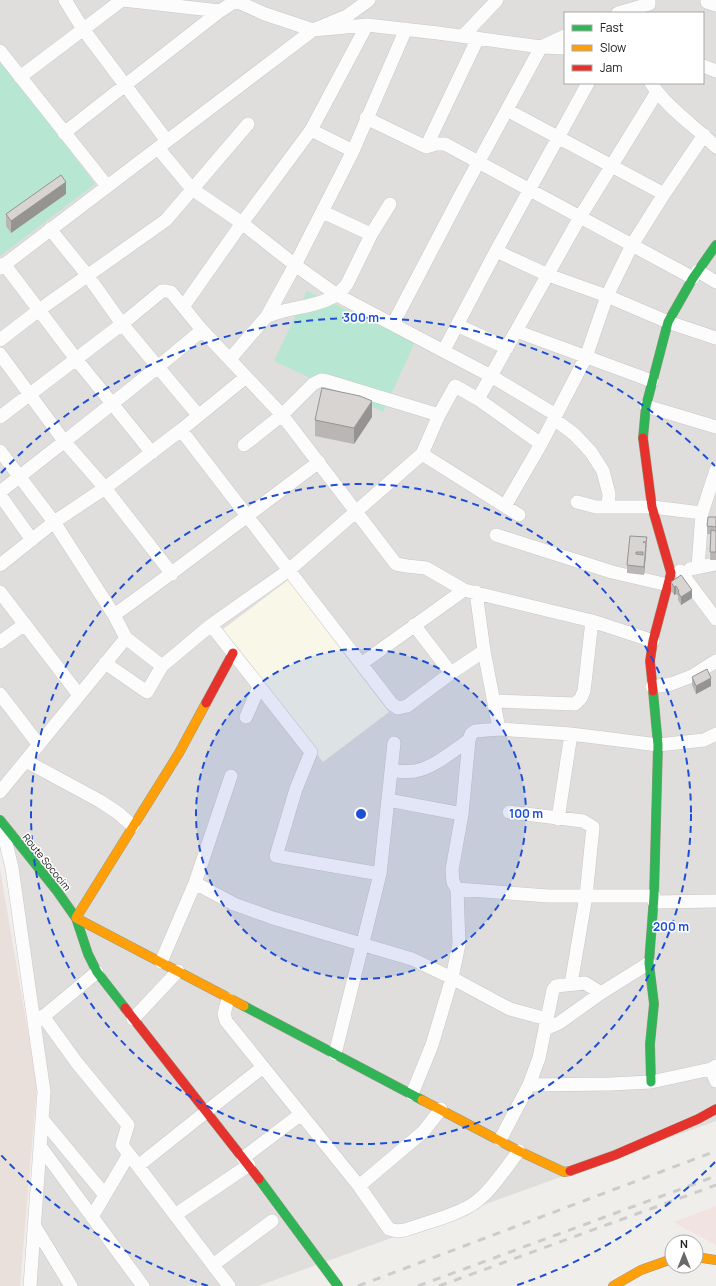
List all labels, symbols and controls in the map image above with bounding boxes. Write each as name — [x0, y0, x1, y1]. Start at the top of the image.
legend — [564, 12, 704, 84]
text: Fast — [600, 19, 624, 36]
text: Slow — [600, 39, 626, 56]
text: Jam — [600, 59, 622, 76]
text: 300 m — [343, 309, 379, 326]
text: 100 m — [509, 805, 543, 822]
centre of rings — [354, 807, 368, 821]
street label: Route Sococim — [20, 831, 74, 893]
text: 200 m — [653, 918, 689, 935]
north arrow — [664, 1234, 704, 1274]
text: N — [680, 1236, 688, 1251]

